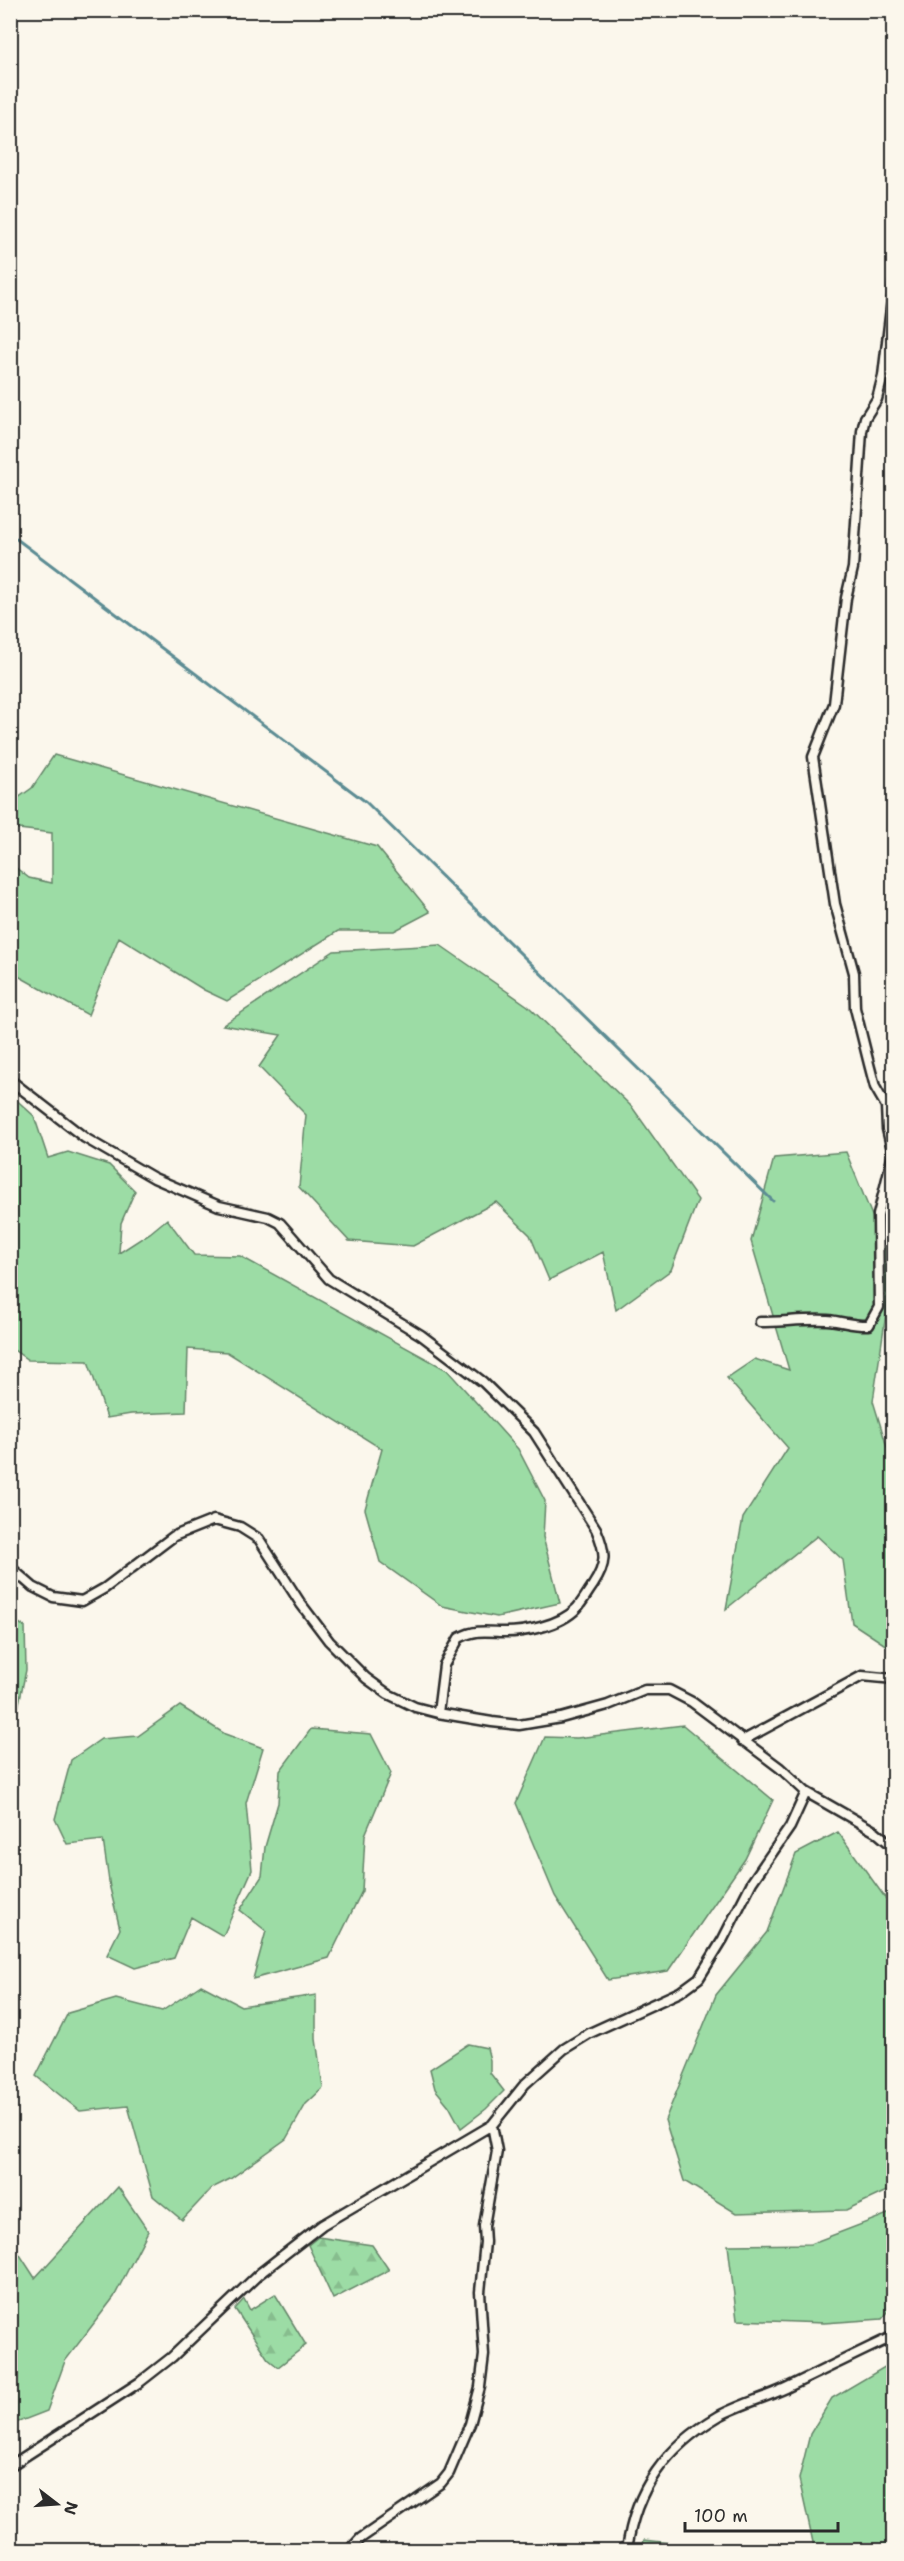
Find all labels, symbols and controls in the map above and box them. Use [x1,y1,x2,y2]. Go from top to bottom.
north arrow [27,2474,87,2534]
scale bar [685,2495,838,2533]
text: N [59,2499,83,2517]
text: 100 m [694,2504,748,2528]

